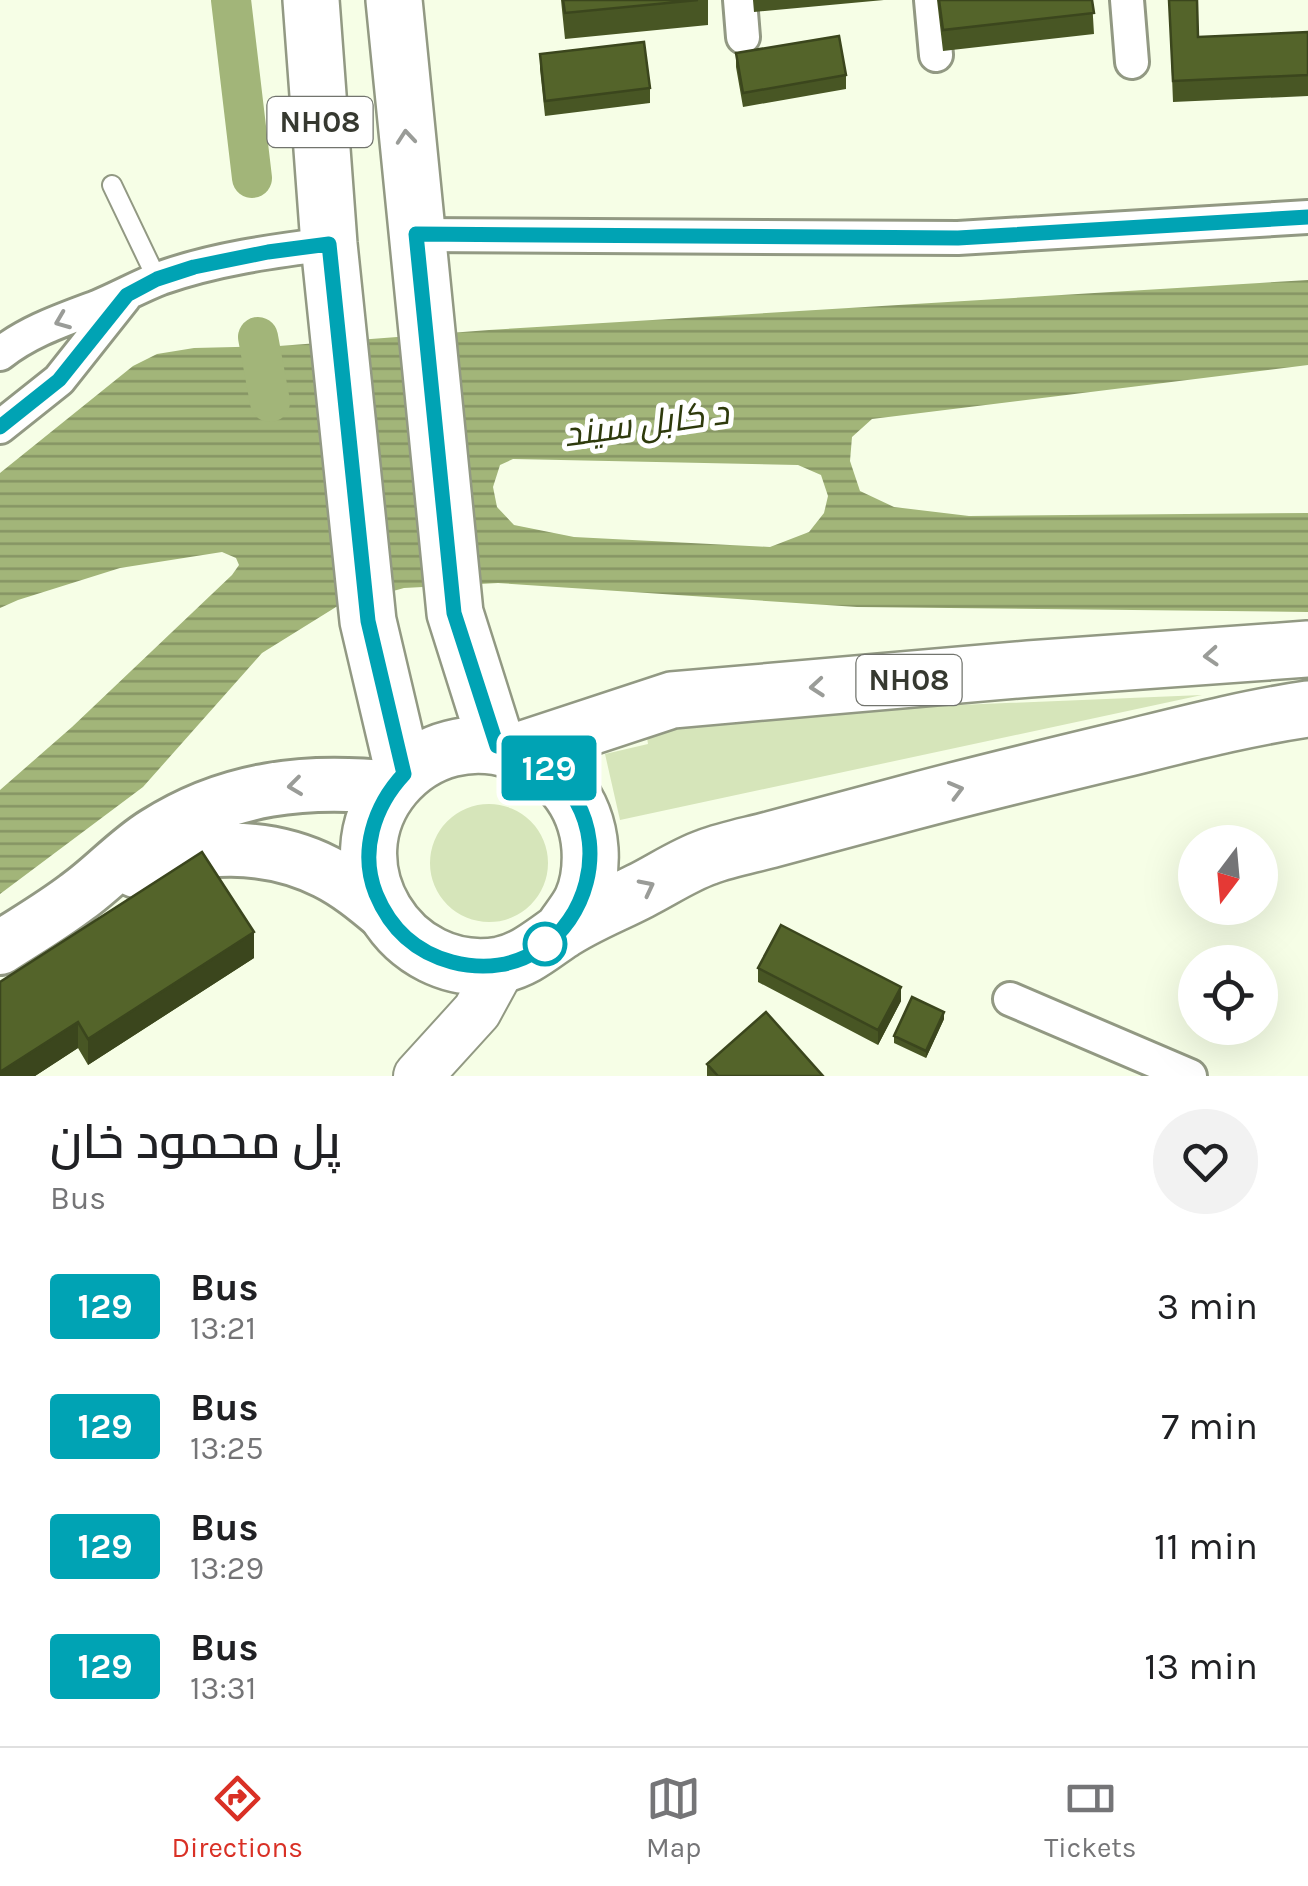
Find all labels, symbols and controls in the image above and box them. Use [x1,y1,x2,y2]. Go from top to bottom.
road number: NH08 [268,97,372,147]
one-way arrow [396,129,418,145]
one-way arrow [54,309,71,329]
water label: د کابل سيند [561,391,732,455]
one-way arrow [1202,645,1218,666]
road number: NH08 [856,655,962,705]
one-way arrow [809,676,825,698]
line badge: 129 [492,736,606,800]
text: 129 [521,748,577,789]
one-way arrow [286,775,302,796]
one-way arrow [947,780,964,801]
north arrow [1178,825,1278,925]
map controls [1178,825,1278,1045]
one-way arrow [637,880,655,899]
unlabelled marker [524,923,566,965]
button: locate [1178,945,1278,1045]
button: heart [1153,1109,1258,1214]
text: پل محمود خان [50,1114,341,1170]
text: Bus [50,1180,106,1217]
text: Bus [190,1265,259,1310]
text: 3 min [1157,1284,1258,1329]
text: 129 [77,1286,133,1327]
text: 13:21 [190,1310,256,1347]
text: Bus [190,1385,259,1430]
text: 7 min [1161,1404,1258,1449]
text: 129 [77,1406,133,1447]
text: 13:25 [190,1430,263,1467]
text: Bus [190,1505,259,1550]
text: 11 min [1154,1524,1258,1569]
text: 129 [77,1526,133,1567]
text: 13:29 [190,1550,264,1587]
text: Bus [190,1625,259,1670]
text: 13 min [1144,1644,1258,1689]
text: 129 [77,1646,133,1687]
text: 13:31 [190,1670,256,1707]
tab: Directions [171,1771,303,1864]
tab: Map [646,1771,701,1864]
tab: Tickets [1044,1771,1137,1864]

